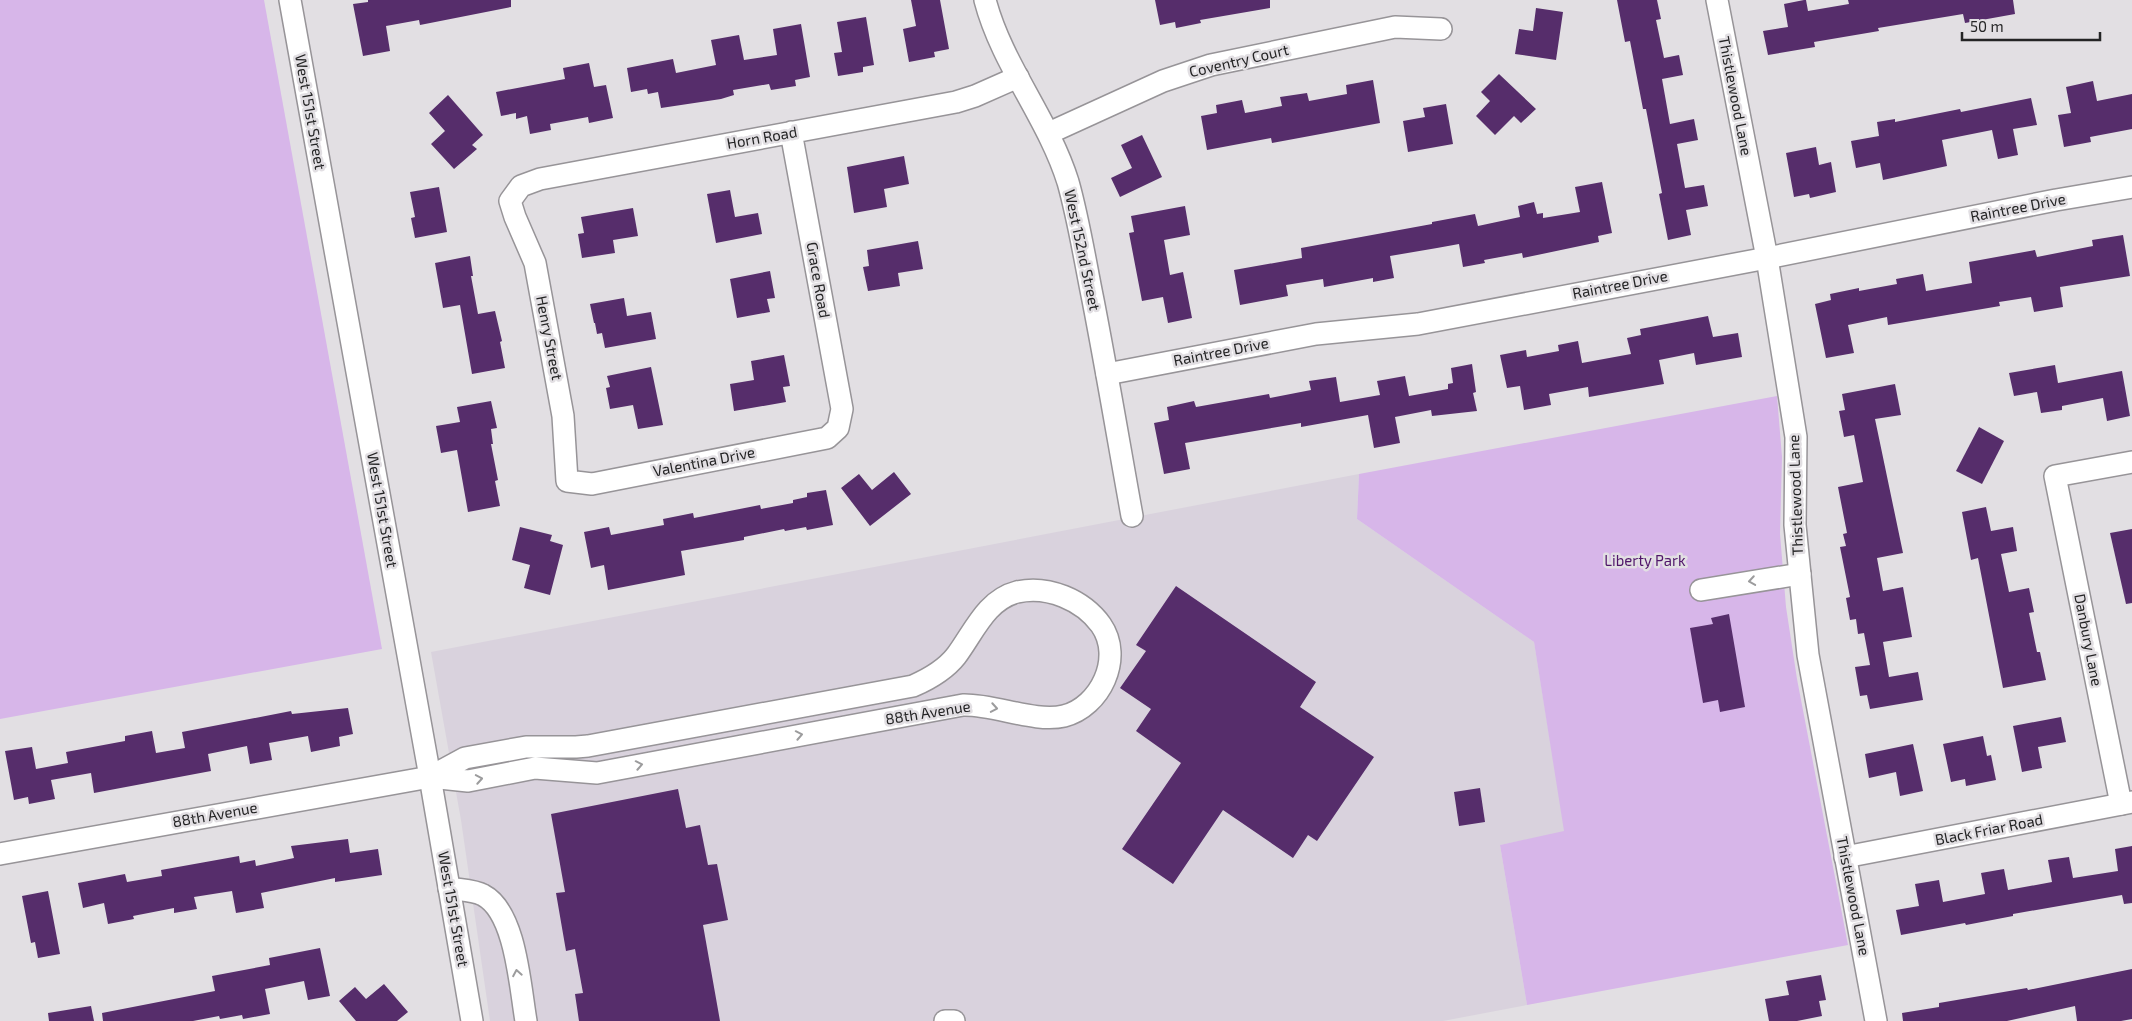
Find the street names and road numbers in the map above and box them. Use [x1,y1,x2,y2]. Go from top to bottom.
street label: Thistlewood Lane [1716,35,1756,157]
street label: Coventry Court [1187,40,1291,80]
street label: West 151st Street [292,53,330,171]
street label: Horn Road [725,122,798,152]
street label: West 152nd Street [1061,188,1105,312]
street label: Raintree Drive [1969,189,2067,225]
street label: Grace Road [803,240,835,319]
street label: Raintree Drive [1571,266,1669,302]
street label: Henry Street [533,294,567,382]
street label: Raintree Drive [1172,333,1270,369]
street label: Thistlewood Lane [1784,434,1806,556]
street label: Valentina Drive [651,442,756,480]
street label: West 151st Street [364,451,402,569]
street label: Danbury Lane [2071,592,2107,688]
street label: 88th Avenue [884,696,972,728]
street label: 88th Avenue [171,798,259,830]
street label: Black Friar Road [1933,810,2044,848]
street label: Thistlewood Lane [1834,835,1874,957]
street label: West 151st Street [435,850,473,968]

